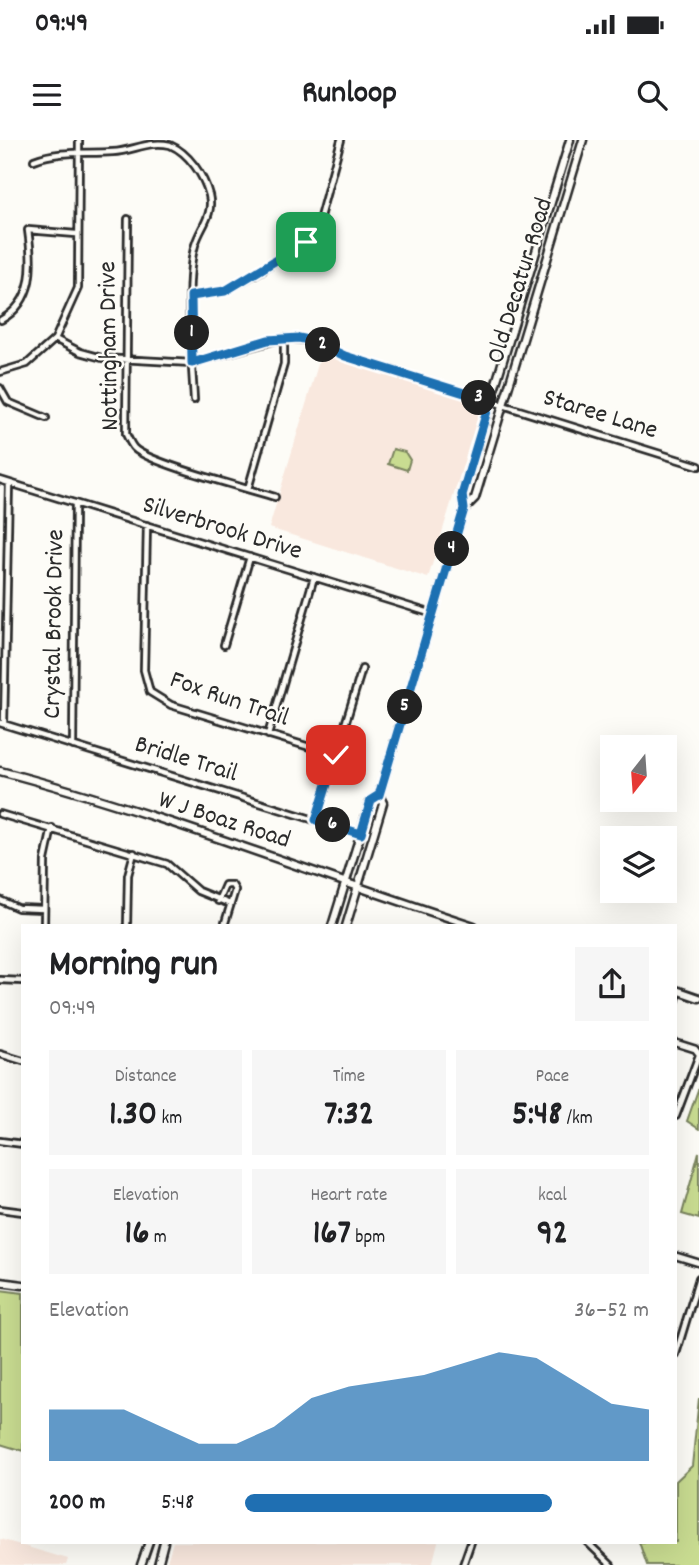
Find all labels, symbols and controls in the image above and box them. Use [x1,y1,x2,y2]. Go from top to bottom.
text: 09:49 [35,6,88,43]
text: Runloop [302,72,397,118]
icon: menu [28,76,66,114]
icon: search [633,76,671,114]
street label: Old Decatur Road [478,193,564,369]
pin [276,212,336,272]
icon: arrive [287,223,325,261]
street label: Nottingham Drive [90,261,130,431]
pin: 1 [174,316,210,350]
text: 1 [189,319,194,346]
pin: 2 [306,328,340,362]
text: 2 [318,331,327,358]
pin: 3 [462,380,496,416]
street label: Staree Lane [538,380,662,450]
text: 3 [474,384,483,411]
street label: Silverbrook Drive [138,487,306,571]
street label: Crystal Brook Drive [35,529,75,719]
pin: 4 [434,532,470,566]
text: 4 [448,535,455,562]
street label: Fox Run Trail [164,662,294,738]
pin: 5 [388,690,422,724]
text: 5 [400,693,409,720]
pin [306,725,366,785]
street label: Bridle Trail [130,727,242,793]
north arrow [600,735,677,812]
map controls [600,735,677,903]
icon: check [317,736,355,774]
street label: W J Boaz Road [153,782,295,860]
pin: 6 [316,808,350,842]
text: 6 [328,811,337,838]
button: layers [600,826,677,903]
text: Morning run [49,939,218,994]
button: share [575,947,649,1021]
text: 09:49 [49,993,96,1026]
text: Distance [115,1064,177,1091]
text: Time [333,1064,365,1091]
text: Pace [536,1064,569,1091]
text: 1.30 [109,1091,157,1141]
text: 7:32 [324,1091,374,1141]
text: 5:48 [512,1091,562,1141]
text: km [157,1106,182,1133]
text: /km [562,1106,593,1133]
text: Elevation [113,1183,179,1210]
text: Heart rate [311,1183,387,1210]
text: kcal [538,1183,567,1210]
text: 16 [125,1210,149,1260]
text: 167 [313,1210,351,1260]
text: 92 [537,1210,568,1260]
text: m [149,1225,167,1252]
text: bpm [351,1225,385,1252]
text: Elevation [49,1295,129,1328]
text: 36–52 m [574,1295,649,1328]
text: 200 m [49,1487,105,1520]
text: 5:48 [161,1487,194,1520]

